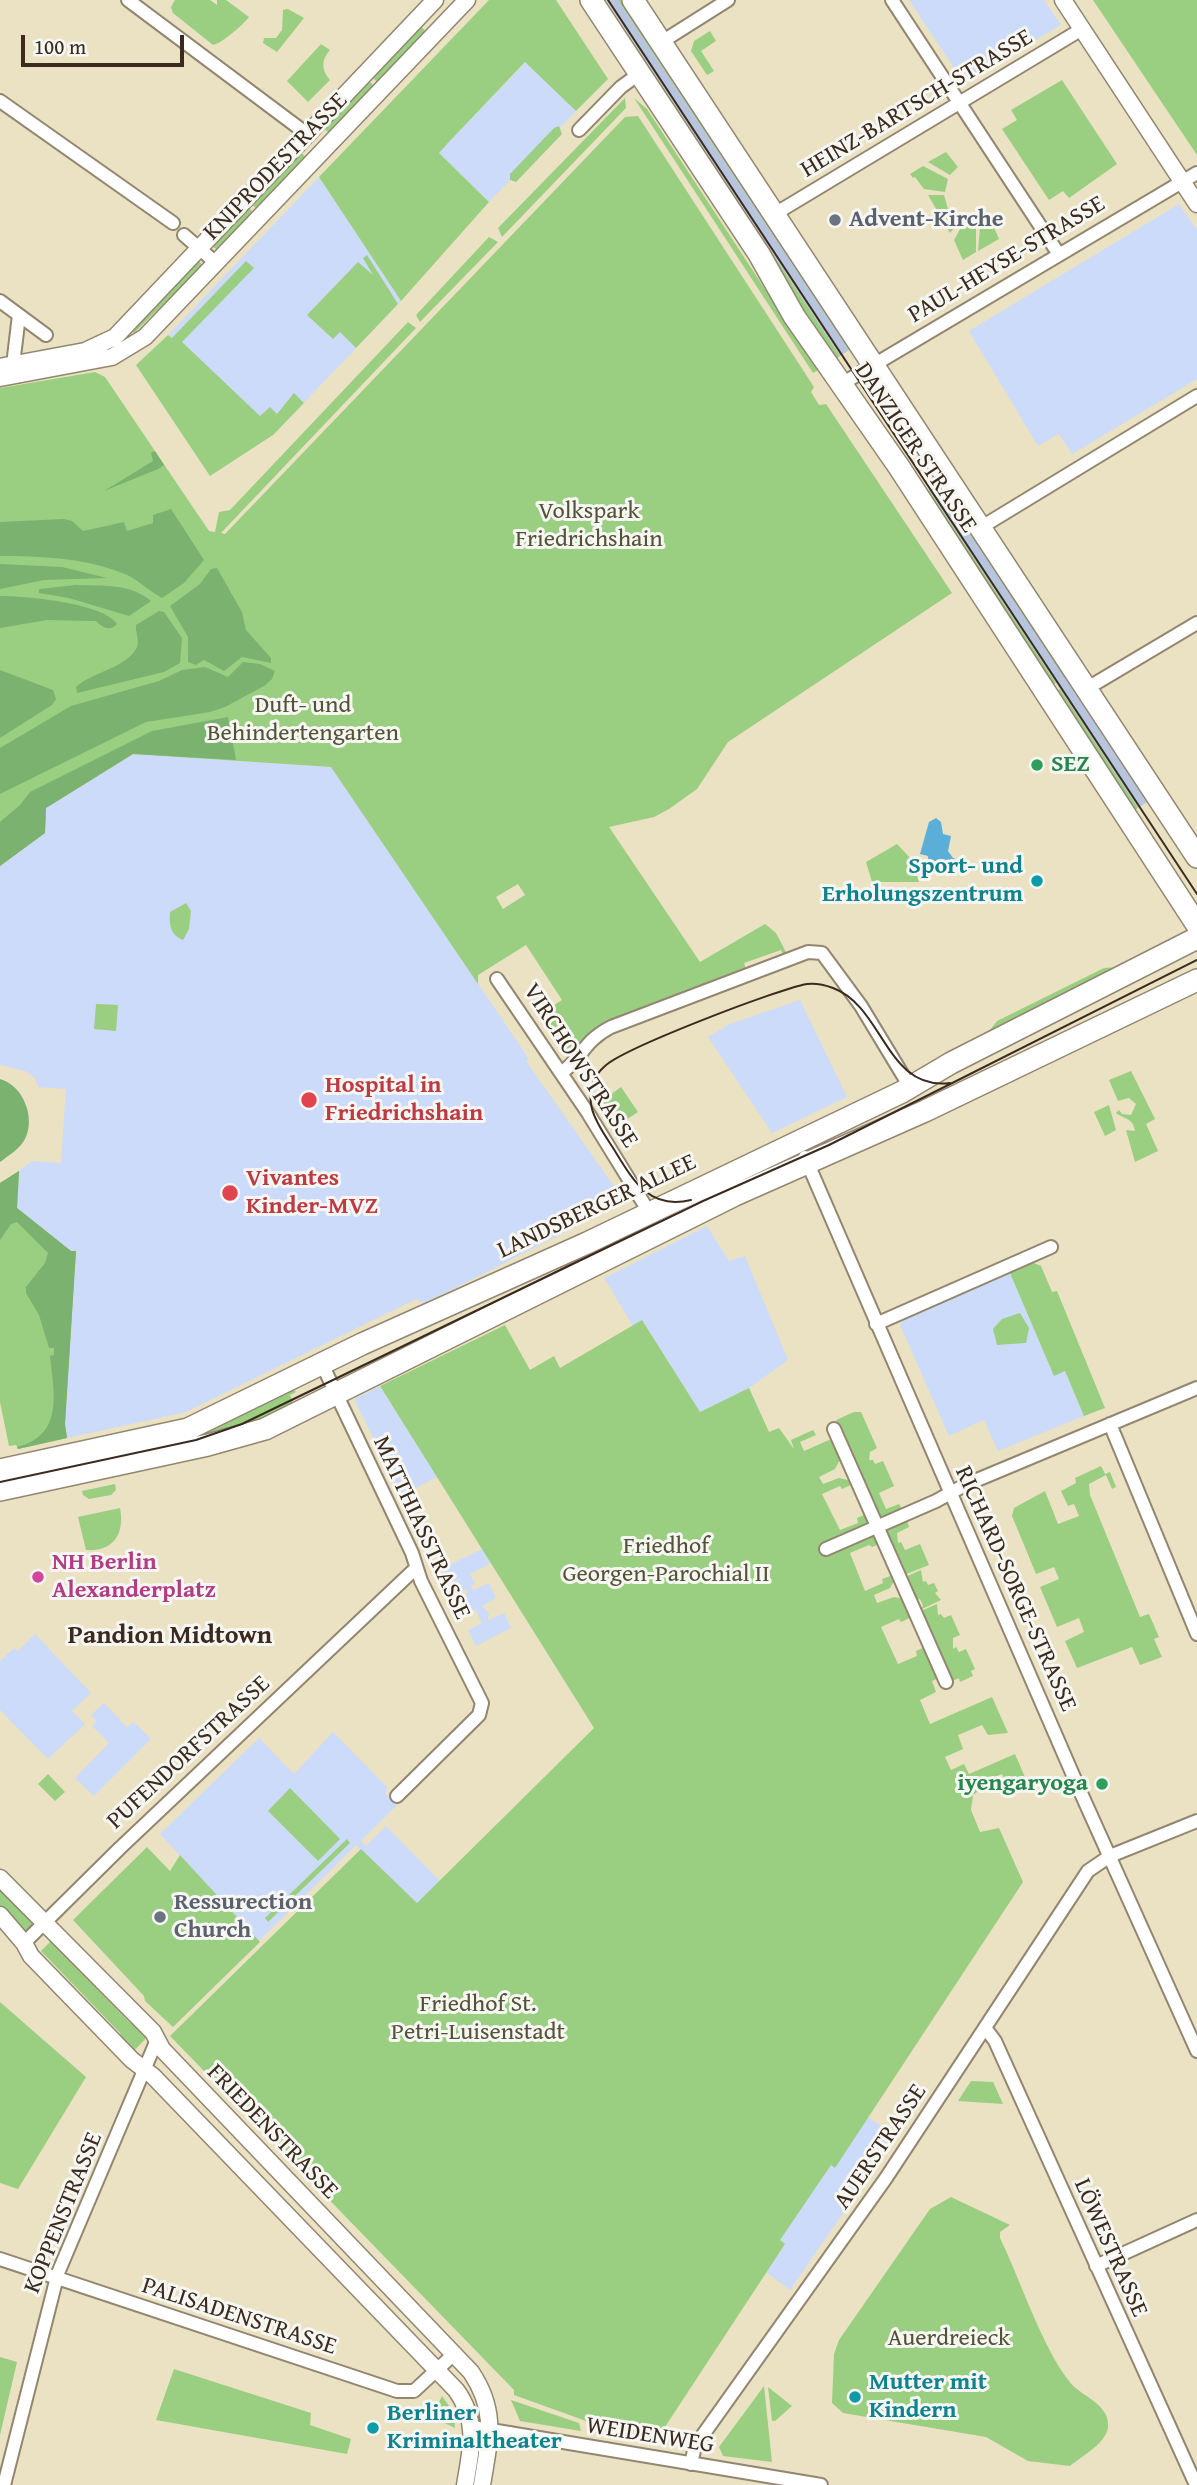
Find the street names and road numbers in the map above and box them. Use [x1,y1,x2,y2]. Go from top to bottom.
street label: HEINZ-BARTSCH-STRASSE [796,23,1038,185]
street label: KNIPRODESTRASSE [198,87,354,247]
street label: PAUL-HEYSE-STRASSE [904,190,1110,330]
street label: DANZIGER STRASSE [847,358,983,538]
street label: VIRCHOWSTRASSE [516,978,644,1154]
street label: LANDSBERGER ALLEE [493,1148,701,1266]
street label: MATTHIASSTRASSE [366,1432,476,1624]
street label: RICHARD-SORGE-STRASSE [948,1462,1082,1716]
street label: PUFENDORFSTRASSE [102,1670,276,1836]
street label: FRIEDENSTRASSE [200,2058,344,2206]
street label: AUERSTRASSE [829,2079,933,2215]
street label: KOPPENSTRASSE [19,2128,109,2298]
street label: LÖWESTRASSE [1067,2175,1153,2321]
street label: PALISADENSTRASSE [138,2272,340,2362]
street label: WEIDENWEG [584,2412,716,2460]

